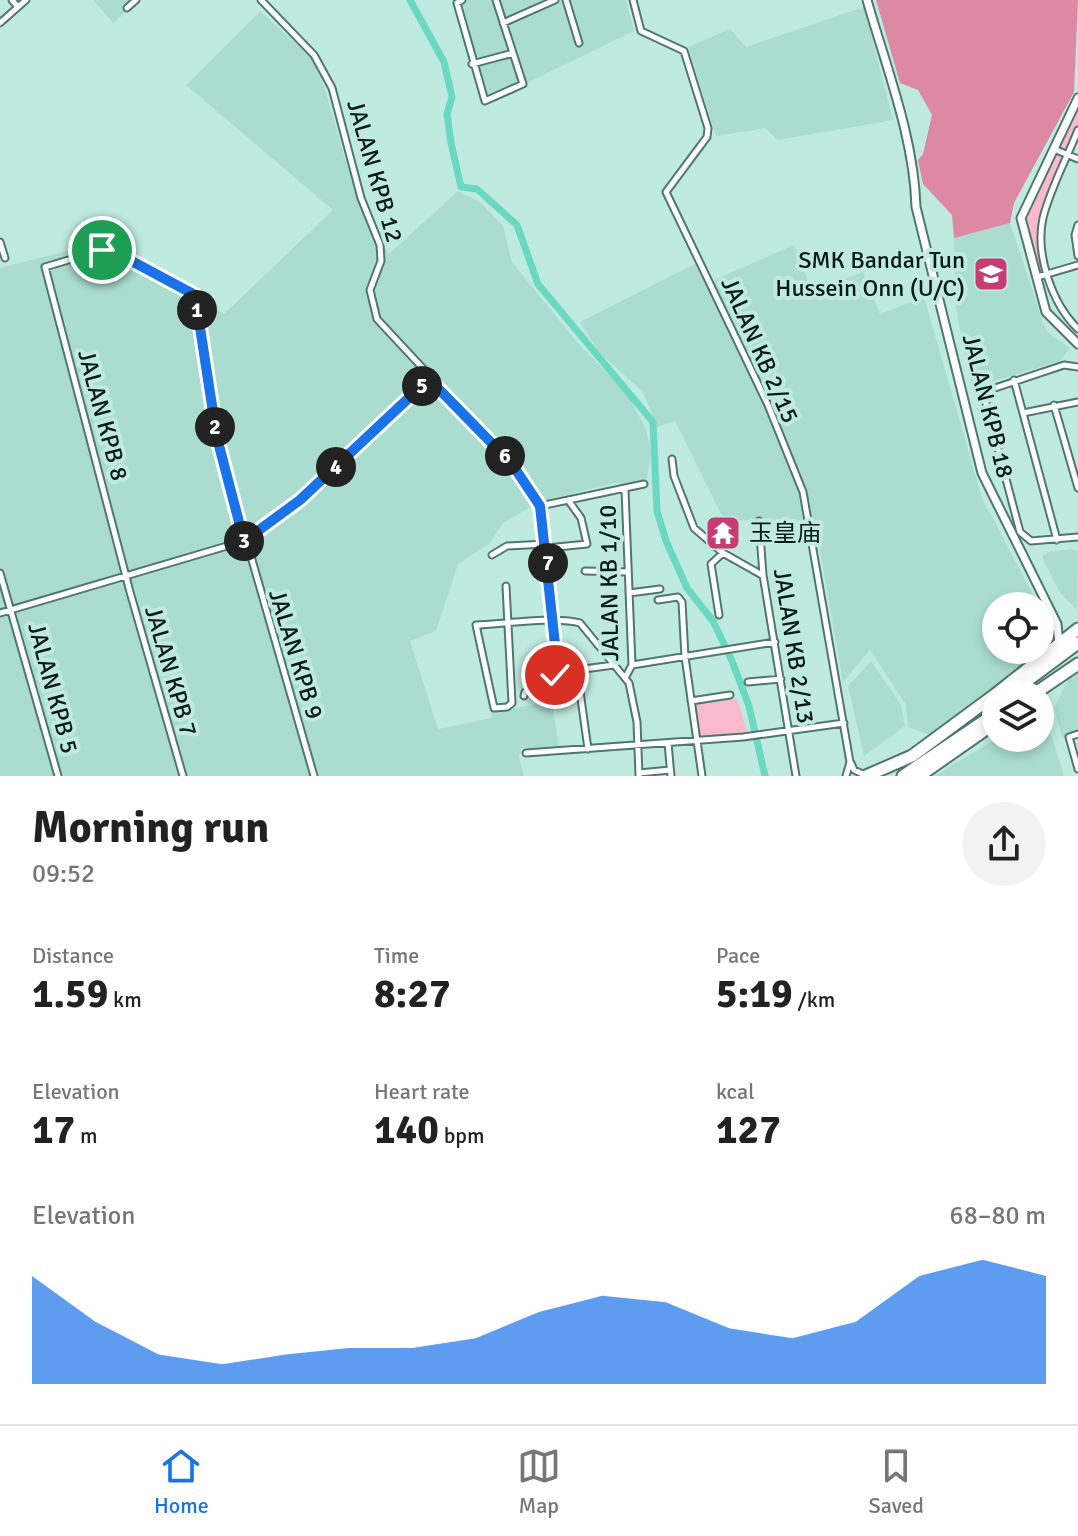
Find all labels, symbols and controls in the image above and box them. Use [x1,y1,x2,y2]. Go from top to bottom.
street label: JALAN KPB 12 [340,96,410,246]
pin [68,216,136,284]
icon: arrive [80,228,124,272]
place label: SMK Bandar Tun Hussein Onn (U/C) [775,245,965,303]
school or university icon: SMK Bandar Tun Hussein Onn (U/C) [972,255,1010,293]
street label: JALAN KB 2/15 [714,272,806,428]
pin: 1 [177,290,217,330]
text: 1 [191,296,203,323]
street label: JALAN KPB 18 [956,331,1020,481]
street label: JALAN KPB 8 [71,346,135,484]
pin: 5 [402,366,442,406]
text: 5 [416,372,428,399]
pin: 2 [195,407,235,447]
text: 2 [209,413,221,440]
pin: 6 [485,436,525,476]
text: 6 [499,442,511,469]
pin: 4 [316,447,356,487]
text: 4 [330,453,342,480]
street label: JALAN KB 1/10 [593,504,625,662]
temple icon: 玉皇庙 [704,514,742,552]
place label: 玉皇庙 [749,518,821,548]
pin: 3 [224,521,264,561]
text: 3 [238,527,250,554]
pin: 7 [528,543,568,583]
text: 7 [542,549,554,576]
street label: JALAN KB 2/13 [767,566,821,726]
street label: JALAN KPB 9 [262,585,330,723]
map controls [982,592,1054,752]
button: locate [982,592,1054,664]
street label: JALAN KPB 7 [138,602,204,740]
street label: JALAN KPB 5 [21,619,85,757]
pin [521,641,589,709]
icon: check [533,653,577,697]
button: layers [982,680,1054,752]
text: Morning run [32,801,269,855]
button: share [962,802,1046,886]
text: 09:52 [32,858,95,890]
text: Distance [32,942,114,969]
text: Time [374,942,419,969]
text: Pace [716,942,760,969]
text: 1.59 [32,969,108,1019]
text: 8:27 [374,969,451,1019]
text: 5:19 [716,969,793,1019]
text: km [108,986,142,1013]
text: /km [793,986,835,1013]
text: Elevation [32,1078,120,1105]
text: Heart rate [374,1078,469,1105]
text: kcal [716,1078,755,1105]
text: 17 [32,1105,75,1155]
text: 140 [374,1105,439,1155]
text: 127 [716,1105,781,1155]
text: m [75,1122,98,1149]
text: bpm [439,1122,484,1149]
text: Elevation [32,1200,136,1232]
text: 68–80 m [950,1200,1046,1232]
tab: Home [154,1444,209,1519]
tab: Map [517,1444,561,1519]
tab: Saved [869,1444,924,1519]

